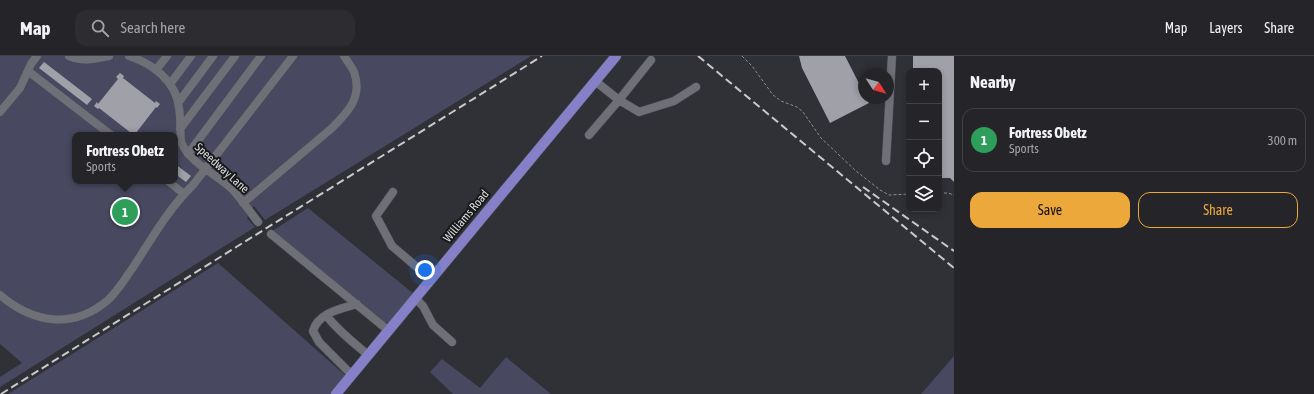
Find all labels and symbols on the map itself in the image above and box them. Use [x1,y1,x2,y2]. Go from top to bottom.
north arrow [858,68,894,104]
street label: Speedway Lane [192,140,252,196]
street label: Williams Road [440,187,492,245]
pin: 1 [112,197,138,227]
your location [415,260,435,280]

